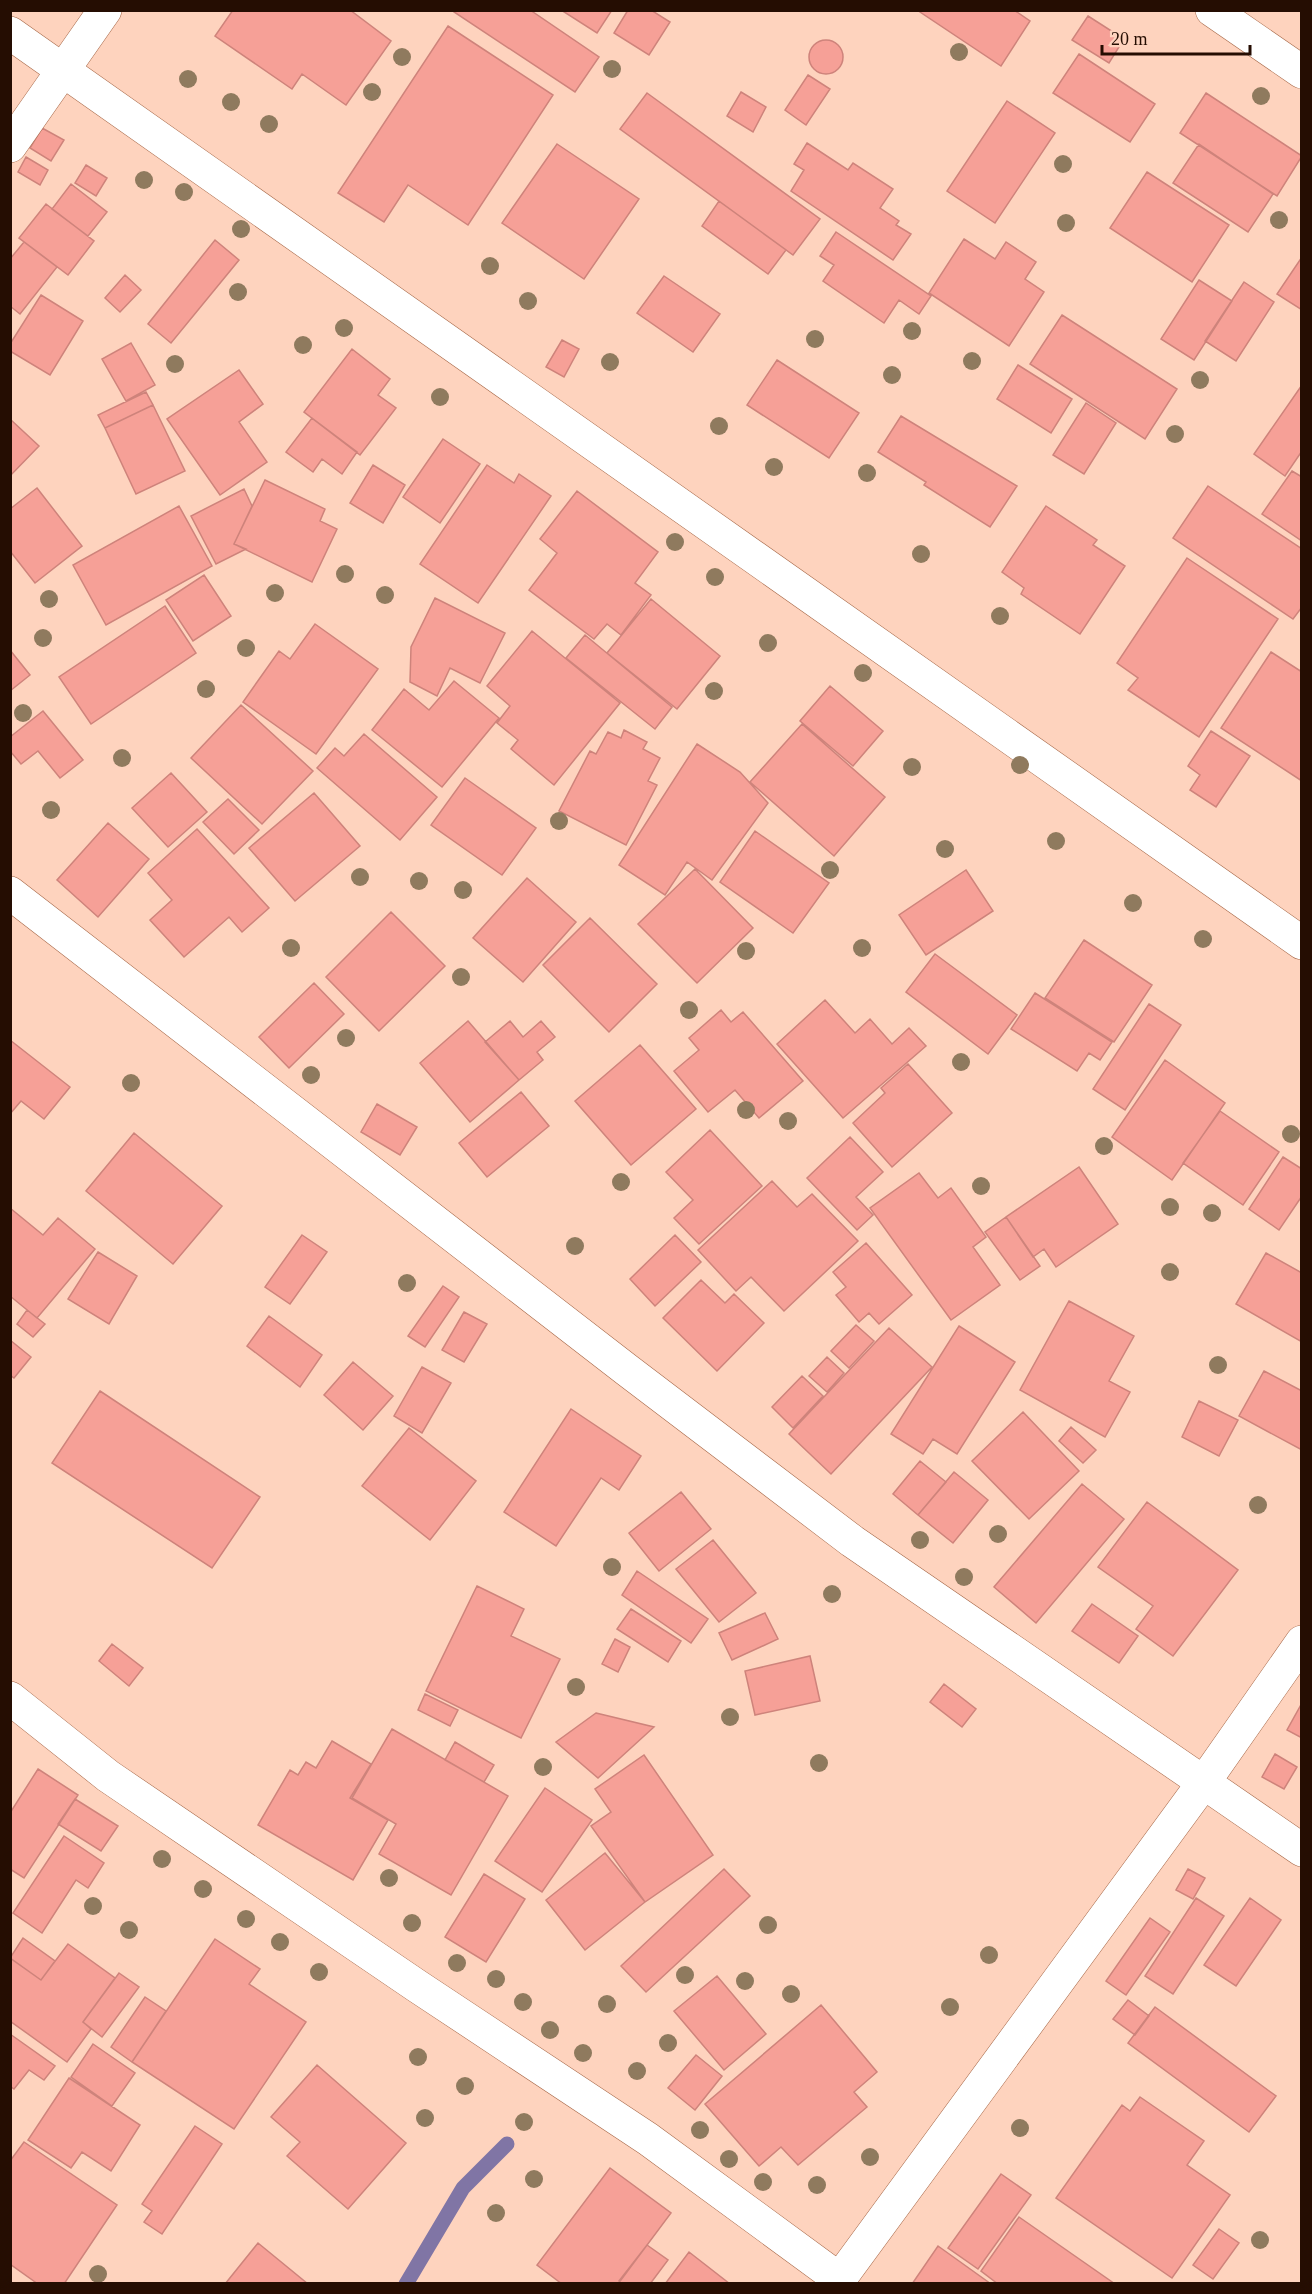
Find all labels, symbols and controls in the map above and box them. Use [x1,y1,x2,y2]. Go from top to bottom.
scale bar [1102,18,1250,56]
text: 20 m [1111,29,1148,49]

